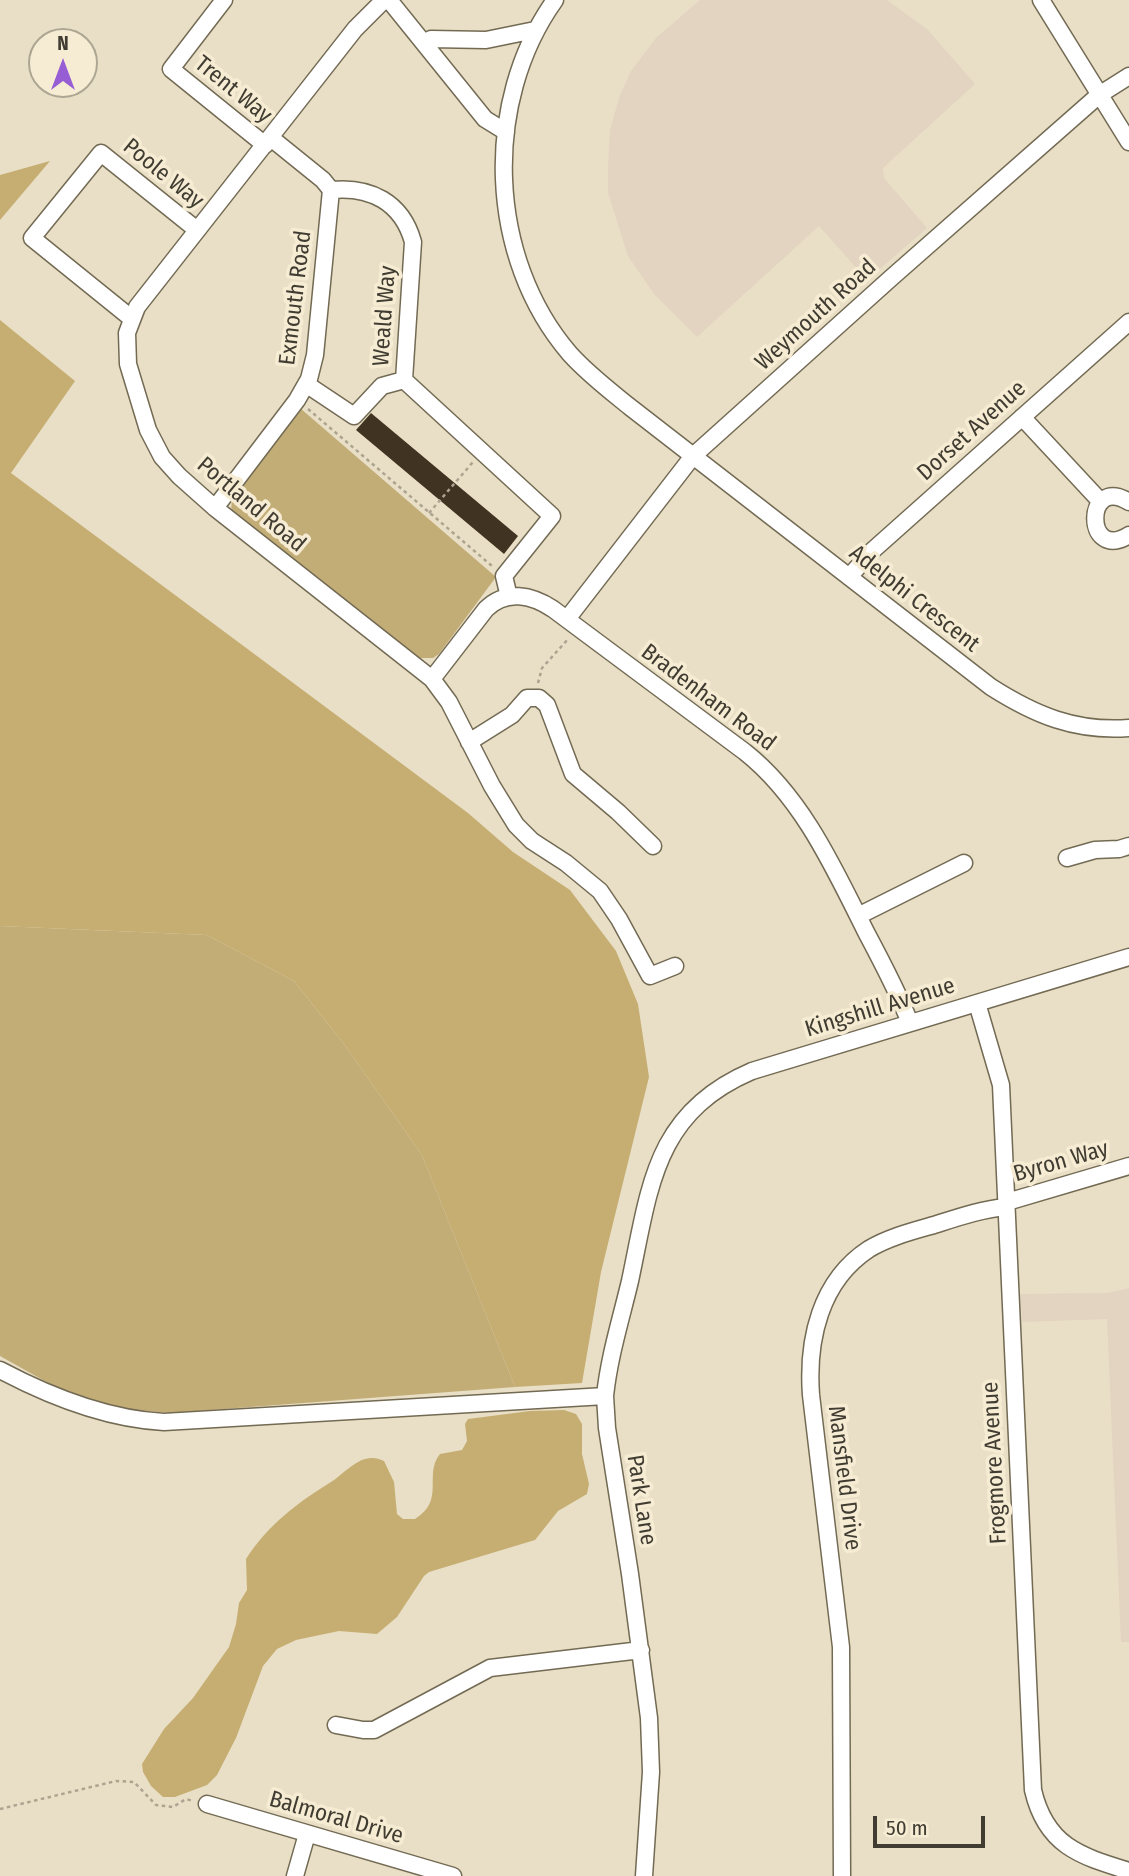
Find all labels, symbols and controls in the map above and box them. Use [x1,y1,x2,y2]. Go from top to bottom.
north arrow [28,28,98,98]
text: N [57,32,69,55]
street label: Trent Way [189,50,277,130]
street label: Poole Way [117,133,209,215]
street label: Exmouth Road [274,229,318,367]
street label: Weymouth Road [750,254,882,376]
street label: Weald Way [368,265,402,367]
street label: Dorset Avenue [912,375,1032,487]
street label: Portland Road [191,452,311,558]
street label: Adelphi Crescent [843,540,985,658]
street label: Bradenham Road [635,638,781,758]
street label: Kingshill Avenue [802,972,958,1044]
street label: Byron Way [1010,1135,1112,1189]
street label: Frogmore Avenue [977,1381,1013,1545]
street label: Mansfield Drive [821,1404,867,1552]
street label: Park Lane [620,1453,662,1547]
street label: Balmoral Drive [266,1786,406,1850]
scale bar [877,1802,989,1846]
text: 50 m [886,1815,928,1841]

